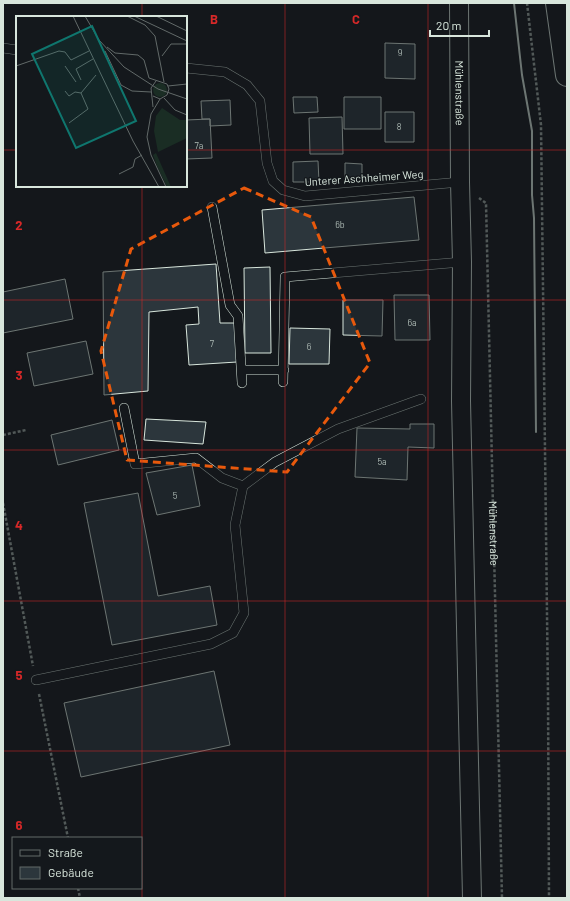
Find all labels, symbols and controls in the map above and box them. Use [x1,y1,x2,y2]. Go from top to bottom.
text: B [210,11,218,27]
text: C [352,11,360,27]
scale bar [430,12,489,38]
inset map [16,16,187,187]
text: 20 m [436,18,462,32]
house number: 9 [398,47,403,58]
street label: Mühlenstraße [453,60,467,126]
house number: 8 [397,121,402,132]
house number: 7a [195,140,203,151]
street label: Unterer Aschheimer Weg [304,167,424,188]
text: 2 [15,217,23,233]
house number: 6b [335,219,345,230]
house number: 6a [407,317,417,328]
house number: 7 [210,338,215,349]
house number: 6 [307,341,312,352]
text: 3 [15,367,23,383]
house number: 5a [377,456,387,467]
house number: 5 [173,490,178,501]
street label: Mühlenstraße [487,501,501,566]
text: 4 [15,517,23,533]
text: 5 [15,667,23,683]
text: 6 [16,817,23,833]
legend [12,837,142,889]
text: Straße [48,845,83,859]
text: Gebäude [48,865,94,879]

